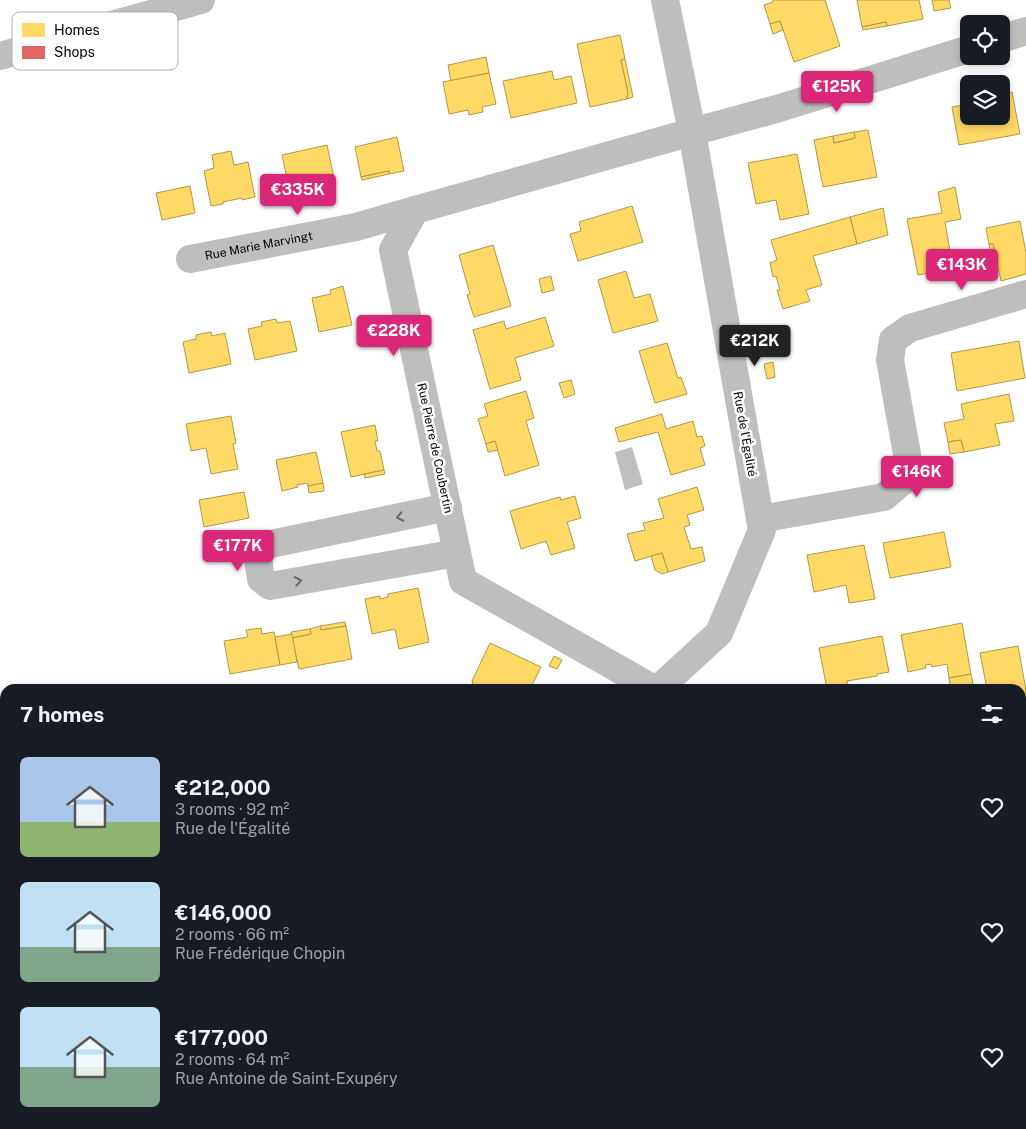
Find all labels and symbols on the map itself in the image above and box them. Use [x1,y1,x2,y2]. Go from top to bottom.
legend [12,12,178,70]
text: Homes [54,22,100,38]
text: Shops [54,44,95,60]
pin: €125K [802,70,872,113]
pin: €335K [263,174,333,216]
street label: Rue Marie Marvingt [204,228,314,263]
pin: €143K [927,248,997,291]
pin: €228K [359,314,429,357]
pin: €212K [720,324,790,367]
street label: Rue Pierre de Coubertin [414,382,456,514]
street label: Rue de l'Égalité [731,390,759,478]
pin: €146K [882,456,952,498]
one-way arrow [395,511,404,522]
pin: €177K [203,530,273,572]
one-way arrow [294,577,302,587]

